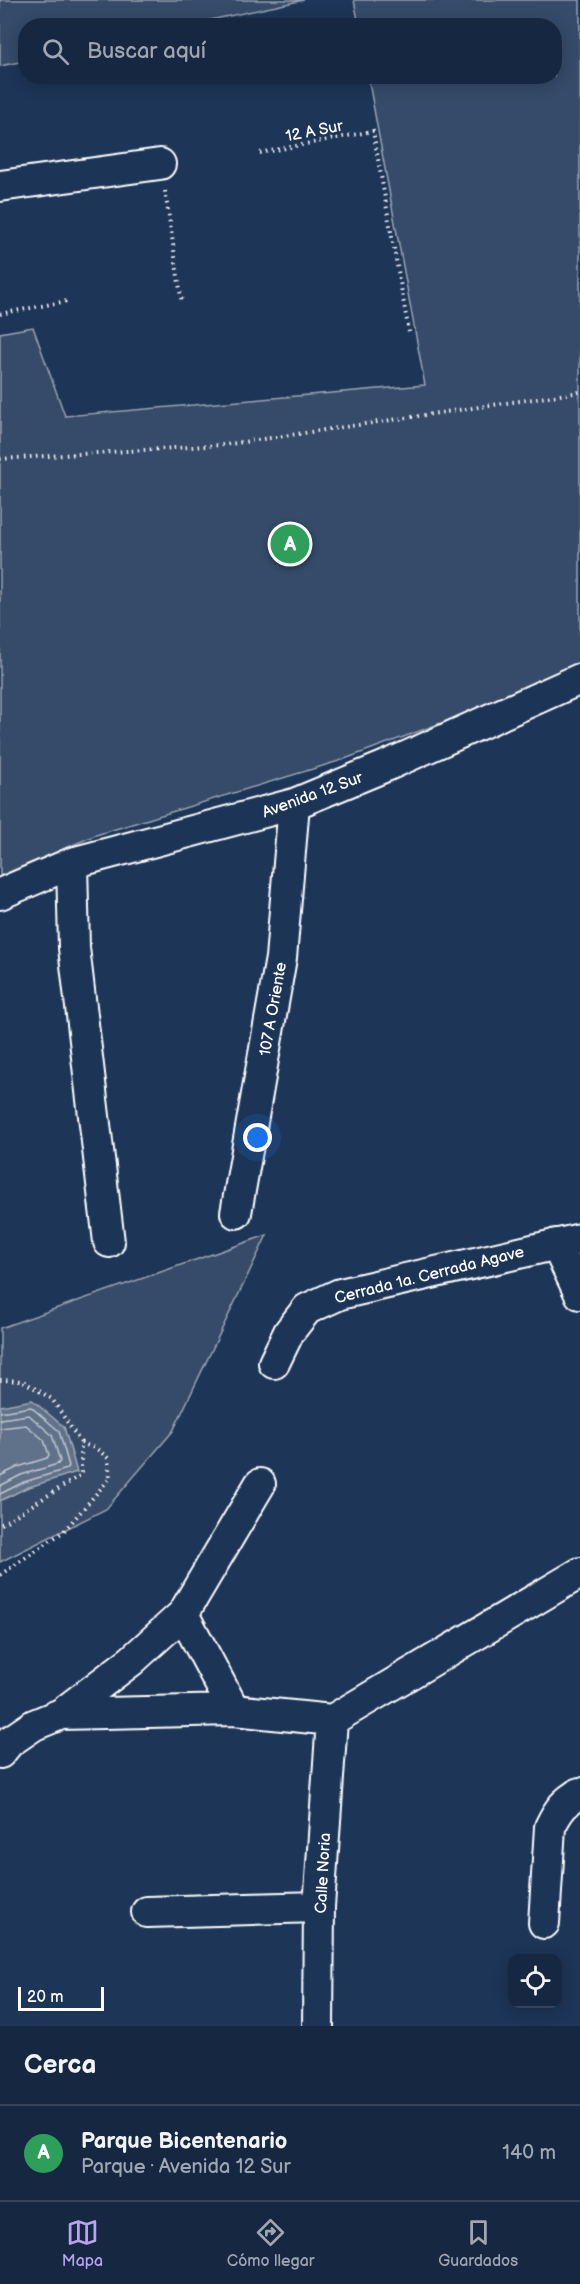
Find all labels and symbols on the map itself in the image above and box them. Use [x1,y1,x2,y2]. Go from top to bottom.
street label: 12 A Sur [284,117,345,146]
pin: A [270,522,310,566]
street label: Avenida 12 Sur [260,768,366,822]
street label: 107 A Oriente [256,960,291,1058]
your location [243,1123,272,1152]
street label: Cerrada 1a. Cerrada Agave [333,1243,527,1308]
street label: Calle Noria [312,1832,335,1914]
scale bar [18,1984,104,2012]

